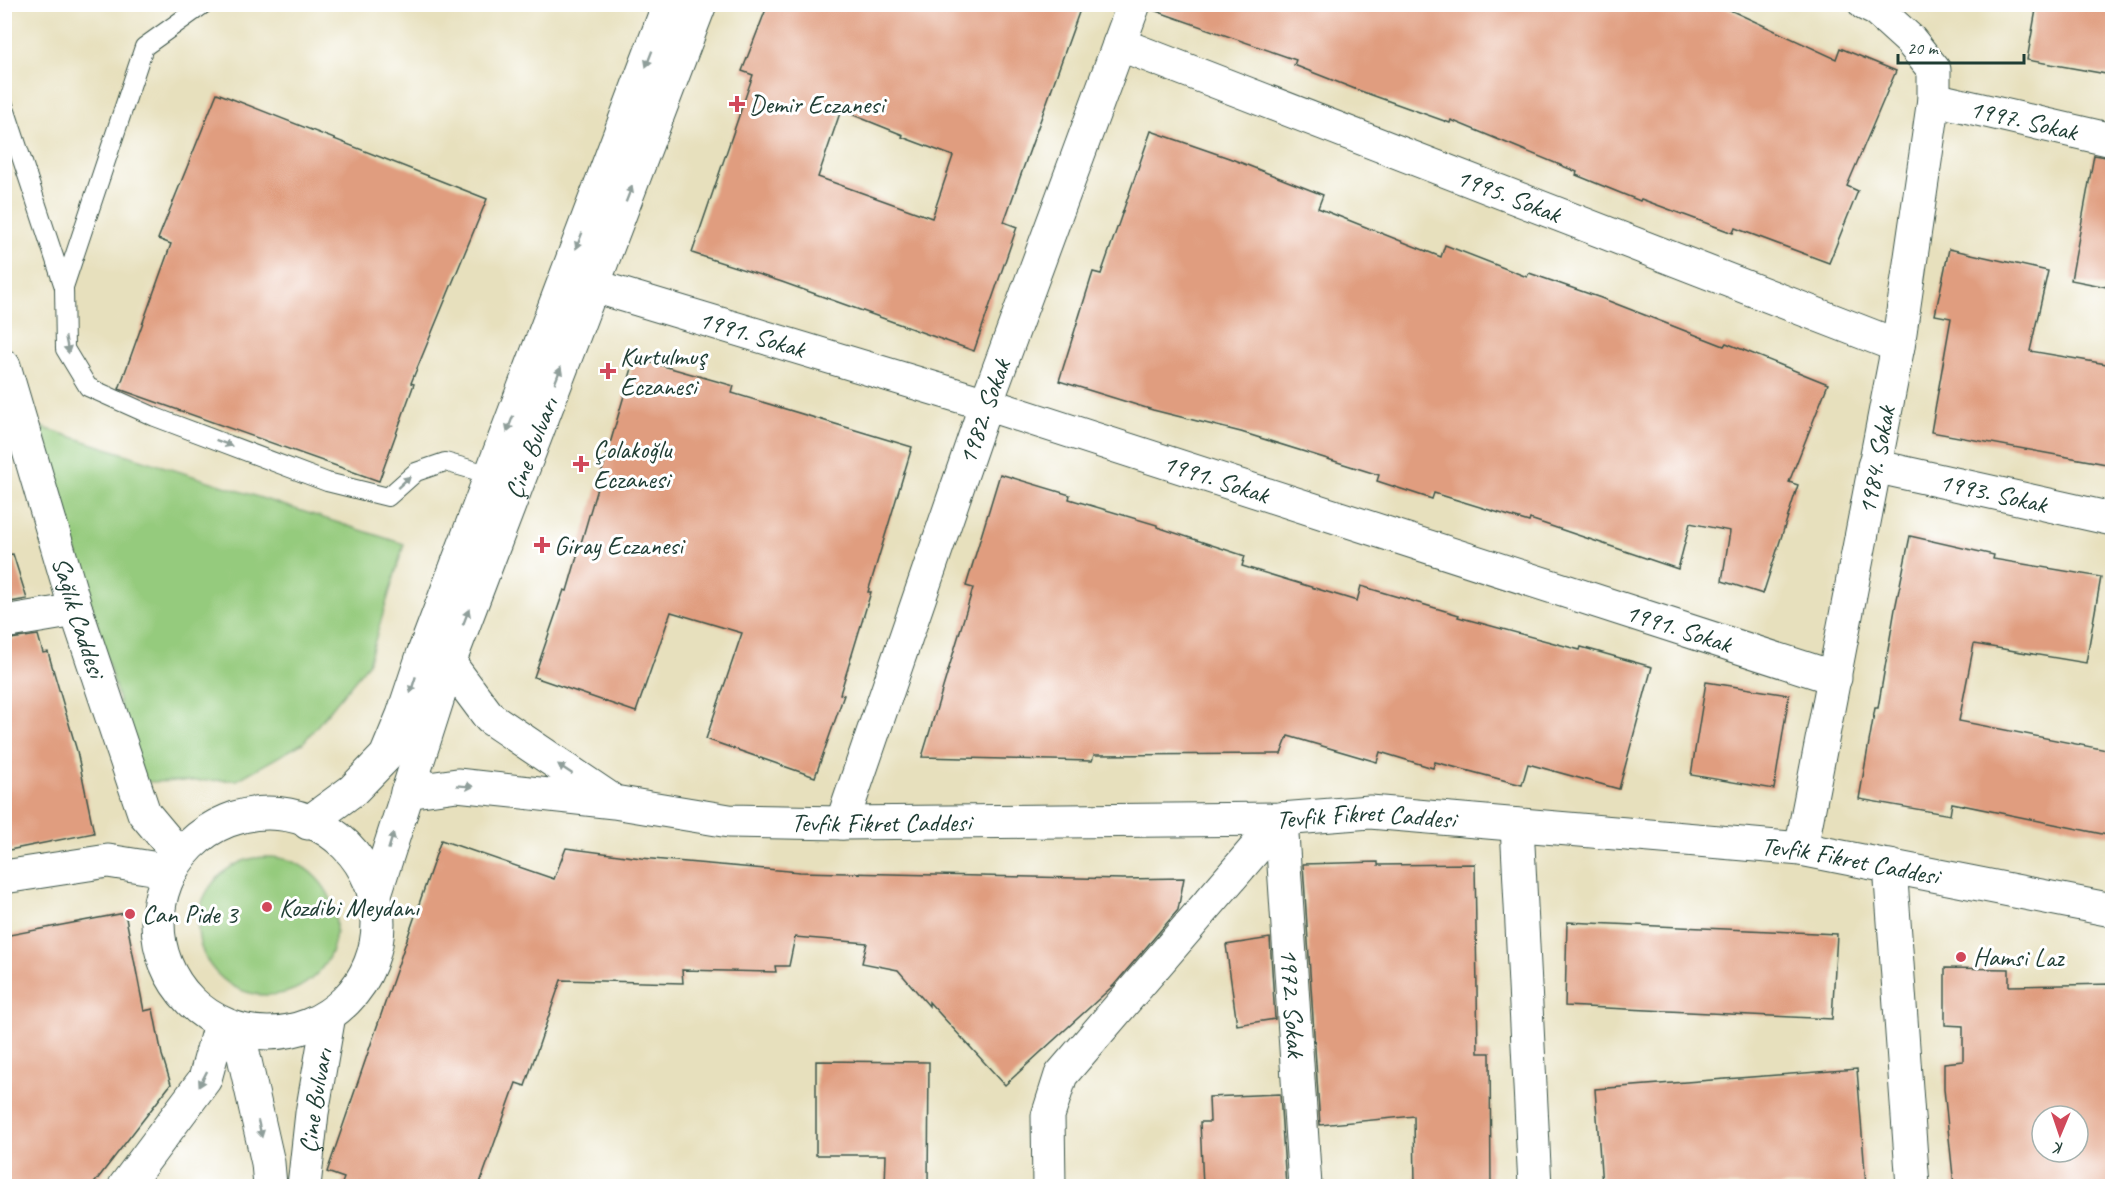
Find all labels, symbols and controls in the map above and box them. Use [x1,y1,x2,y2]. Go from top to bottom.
scale bar [1898,27,2024,65]
text: 20 m [1907,37,1940,59]
one-way arrow [643,50,653,68]
place label: Demir Eczanesi [749,88,887,121]
street label: 1997. Sokak [1967,91,2082,148]
marker: Demir Eczanesi [730,97,744,111]
street label: 1995. Sokak [1452,160,1567,231]
one-way arrow [624,185,634,203]
one-way arrow [574,233,584,251]
street label: 1991. Sokak [695,302,811,366]
one-way arrow [63,336,72,355]
place label: Kurtulmuş Eczanesi [620,340,708,403]
street label: 1982. Sokak [950,353,1018,469]
marker: Kurtulmuş Eczanesi [601,364,615,378]
one-way arrow [553,366,563,384]
street label: Çine Bulvarı [497,392,566,503]
street label: 1984. Sokak [1849,402,1903,517]
one-way arrow [505,415,515,433]
place label: Çolakoğlu Eczanesi [593,433,673,496]
one-way arrow [215,439,233,449]
street label: 1991. Sokak [1159,446,1274,511]
marker: Çolakoğlu Eczanesi [574,457,588,471]
street label: 1993. Sokak [1936,465,2051,521]
one-way arrow [396,476,411,489]
place label: Giray Eczanesi [554,529,686,562]
marker: Giray Eczanesi [535,538,549,552]
street label: Sağlık Caddesi [45,553,115,684]
street label: 1991. Sokak [1621,595,1737,660]
one-way arrow [461,607,471,625]
one-way arrow [408,676,417,694]
one-way arrow [558,763,574,775]
one-way arrow [455,781,474,791]
street label: Tevfik Fikret Caddesi [1276,795,1460,836]
street label: Tevfik Fikret Caddesi [791,805,974,840]
street label: Tevfik Fikret Caddesi [1760,829,1945,893]
one-way arrow [387,832,397,850]
place label: Kozdibi Meydanı [279,891,420,924]
place label: Can Pide 3 [142,898,240,931]
marker: Kozdibi Meydanı [260,900,274,914]
marker: Can Pide 3 [123,907,137,921]
place label: Hamsi Laz [1973,941,2065,974]
street label: 1972. Sokak [1273,947,1313,1060]
marker: Hamsi Laz [1954,950,1968,964]
street label: Çine Bulvarı [291,1045,340,1155]
one-way arrow [198,1070,208,1088]
north arrow [2030,1104,2090,1164]
one-way arrow [256,1119,265,1138]
text: K [2051,1138,2064,1158]

